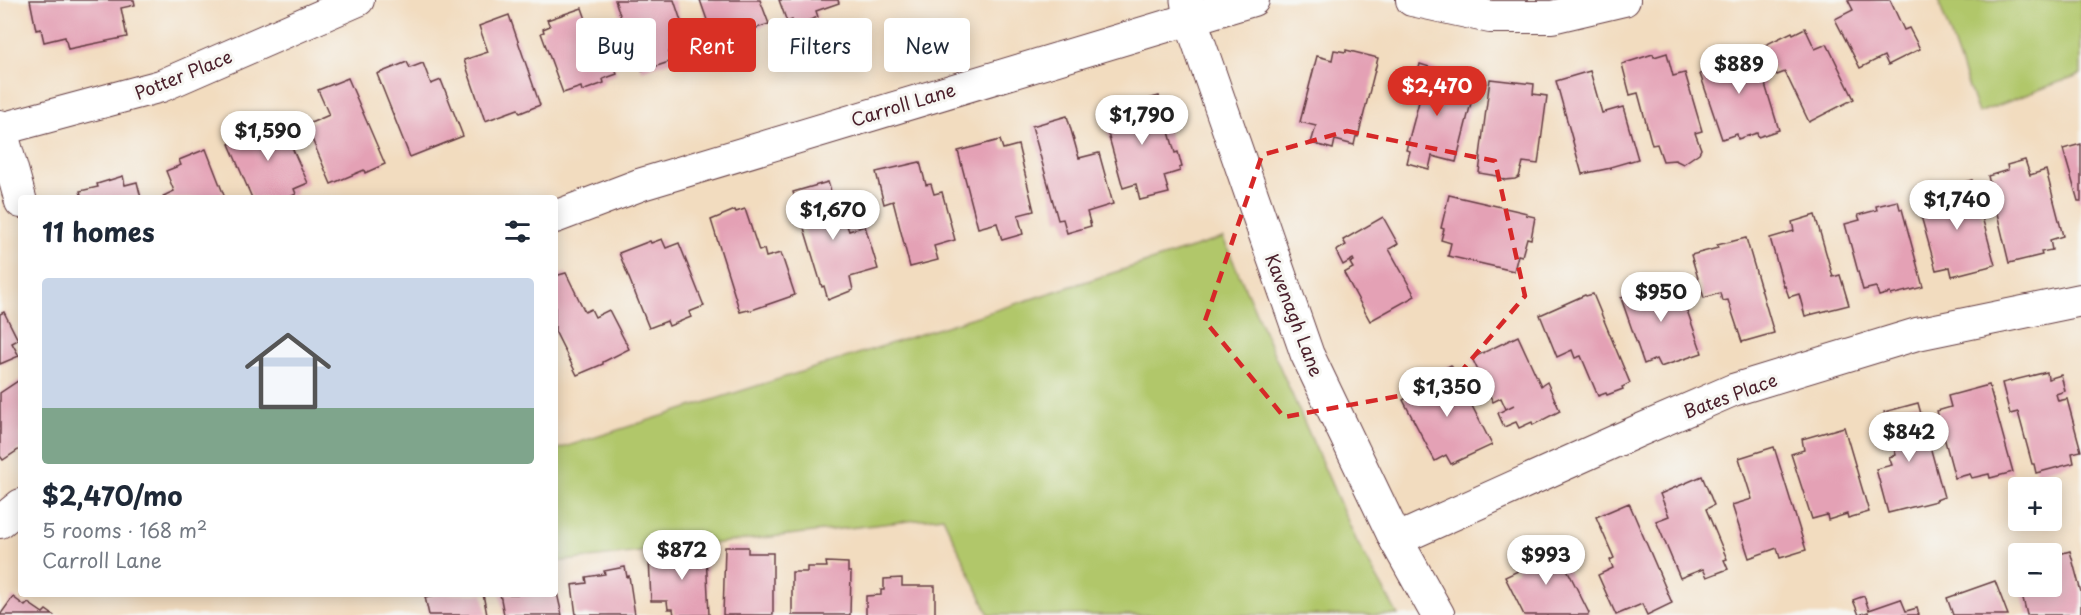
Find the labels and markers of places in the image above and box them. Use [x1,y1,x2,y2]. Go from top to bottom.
pin: $889 [1703,44,1775,95]
pin: $2,470 [1388,66,1486,117]
pin: $1,790 [1093,95,1191,146]
pin: $1,590 [219,111,317,162]
pin: $1,740 [1908,180,2006,231]
pin: $1,670 [784,190,882,241]
pin: $950 [1625,272,1697,323]
pin: $1,350 [1398,367,1496,418]
pin: $842 [1873,412,1945,463]
pin: $872 [646,530,718,581]
pin: $993 [1510,535,1582,586]

